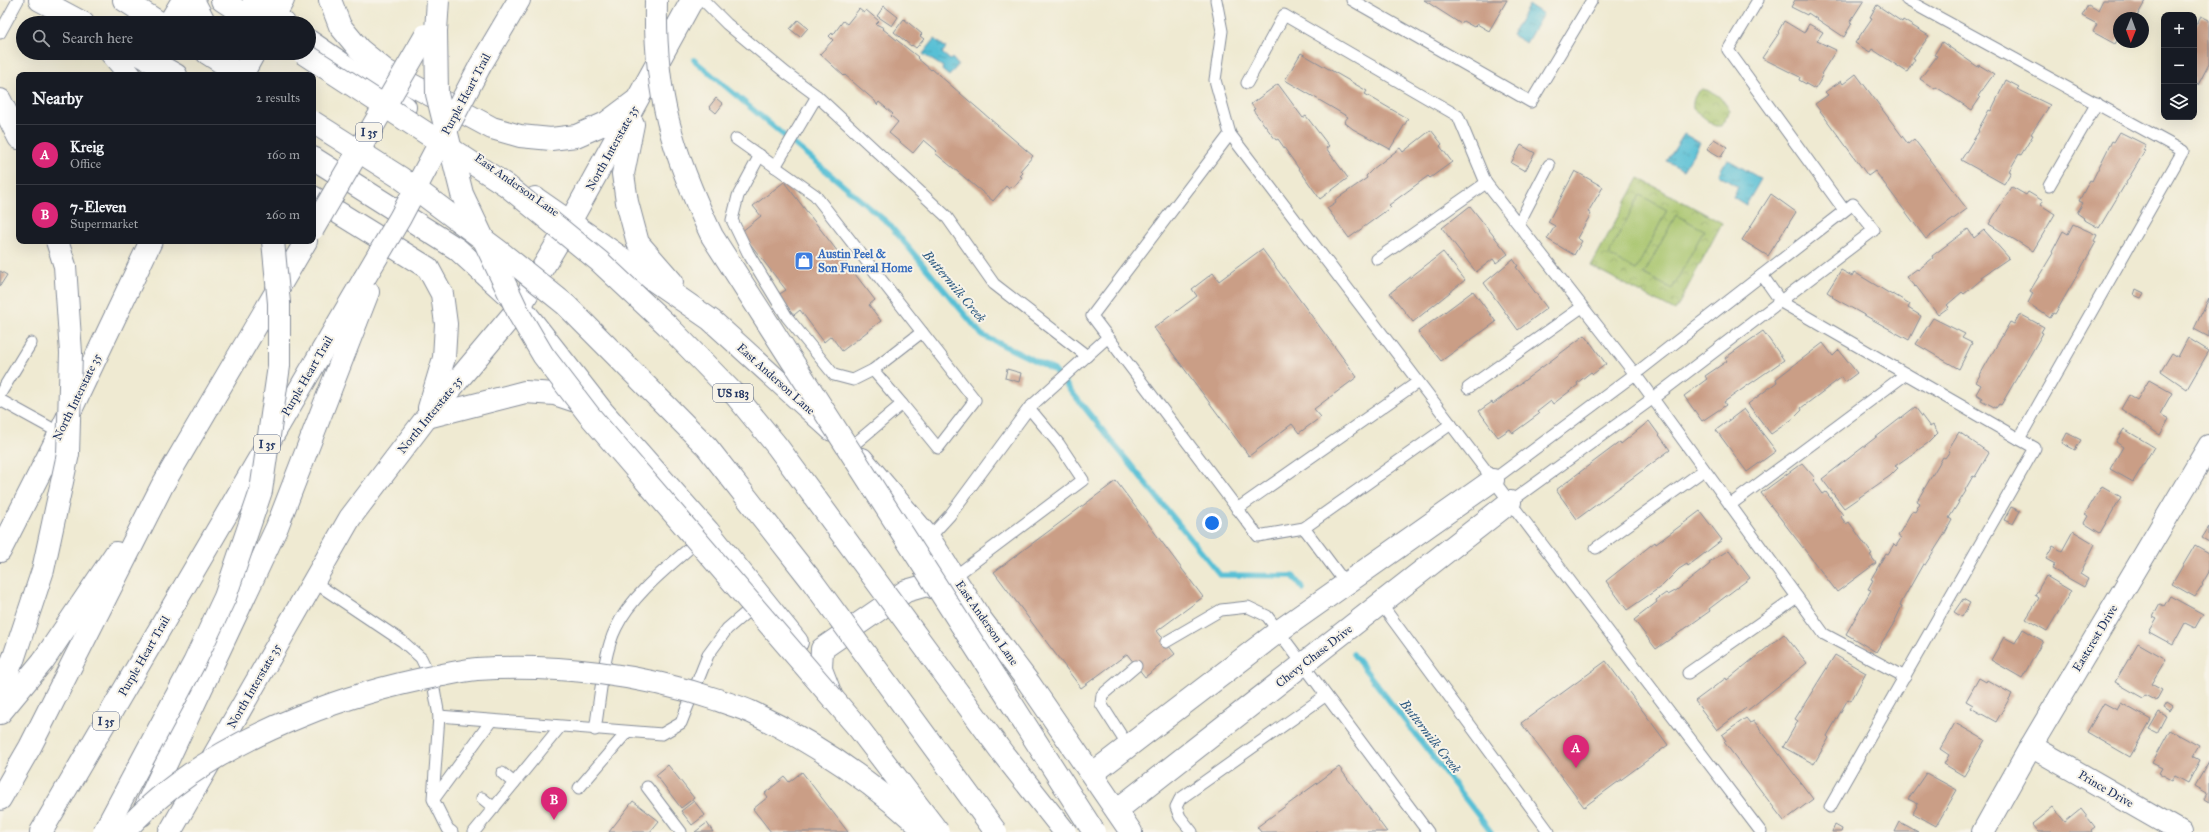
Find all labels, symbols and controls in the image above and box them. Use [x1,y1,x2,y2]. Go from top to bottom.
north arrow [2113,12,2149,48]
map controls [2161,12,2197,120]
button: + [2161,12,2197,48]
search box [16,16,316,60]
icon: search [30,27,52,49]
text: Search here [62,29,133,47]
button: − [2161,48,2197,84]
street label: Purple Heart Trail [439,50,494,137]
button: layers [2161,84,2197,120]
text: Nearby [32,88,83,109]
text: 2 results [256,90,300,106]
street label: North Interstate 35 [583,103,641,193]
road number: I 35 [356,123,382,141]
text: Kreig [70,138,104,156]
text: A [41,147,49,163]
text: 160 m [267,147,300,163]
street label: East Anderson Lane [472,151,562,219]
text: Office [70,156,101,172]
text: 7-Eleven [70,198,126,216]
text: B [41,207,49,223]
text: 260 m [266,207,300,223]
text: Supermarket [70,216,138,232]
water label: Buttermilk Creek [919,246,989,326]
place label: Austin Peel & Son Funeral Home [817,247,913,275]
shop icon: Austin Peel & Son Funeral Home [793,250,815,272]
street label: Purple Heart Trail [278,333,336,419]
street label: East Anderson Lane [734,340,818,418]
street label: North Interstate 35 [50,351,104,443]
street label: North Interstate 35 [395,373,466,456]
road number: US 183 [713,384,753,402]
road number: I 35 [254,435,280,453]
your location [1202,513,1222,533]
street label: East Anderson Lane [953,578,1021,668]
street label: Eastcrest Drive [2069,602,2121,674]
street label: Purple Heart Trail [115,613,173,699]
street label: Chevy Chase Drive [1273,622,1355,690]
street label: North Interstate 35 [224,641,284,731]
water label: Buttermilk Creek [1396,696,1464,777]
road number: I 35 [93,712,119,730]
pin: A [1563,735,1589,768]
street label: Prince Drive [2076,768,2136,810]
pin: B [541,787,567,820]

